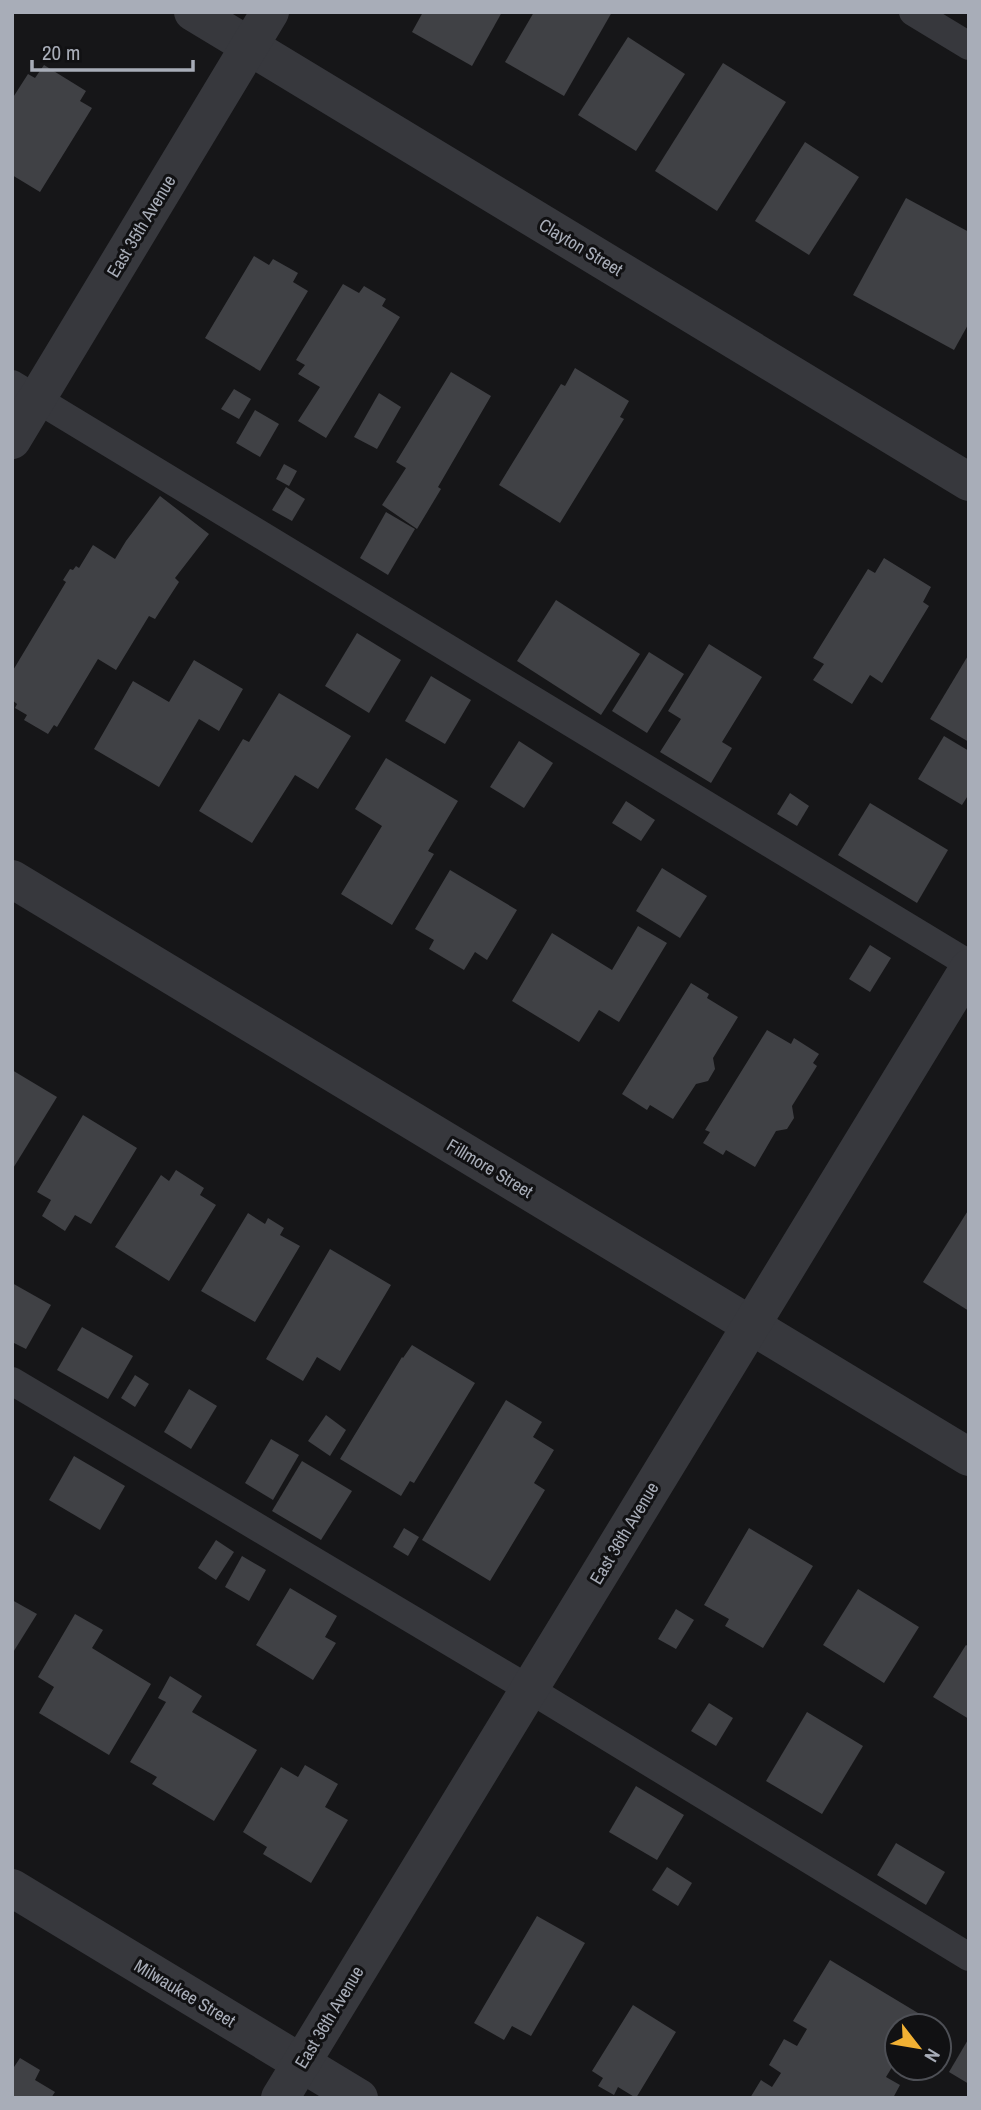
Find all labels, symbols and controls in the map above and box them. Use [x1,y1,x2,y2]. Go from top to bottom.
scale bar [32,28,192,72]
text: 20 m [42,38,80,67]
street label: East 35th Avenue [101,170,181,282]
street label: Clayton Street [534,212,628,282]
street label: Fillmore Street [442,1132,538,1204]
street label: East 36th Avenue [584,1477,664,1589]
street label: Milwaukee Street [130,1953,240,2033]
street label: East 36th Avenue [289,1961,369,2073]
north arrow [883,2012,953,2082]
text: N [919,2044,947,2067]

